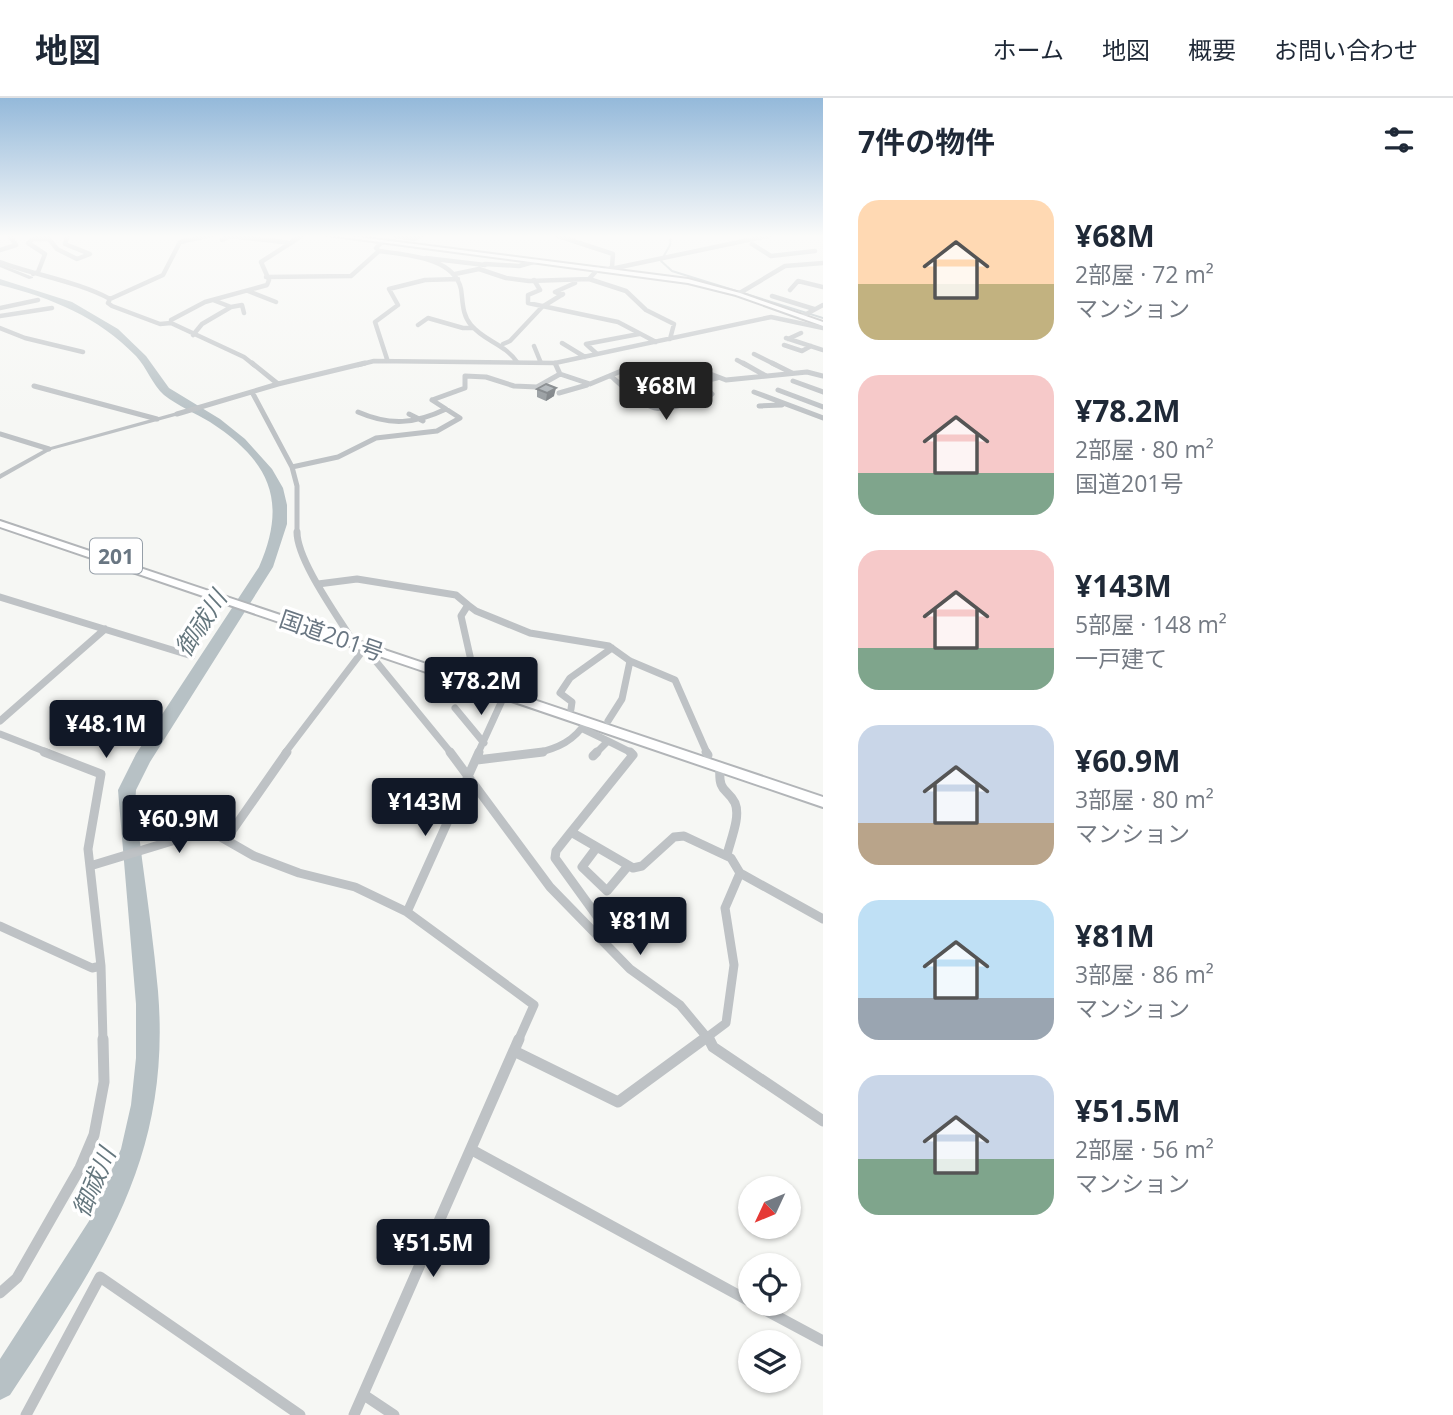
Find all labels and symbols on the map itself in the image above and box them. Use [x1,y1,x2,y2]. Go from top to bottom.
pin: ¥68M [625,362,707,422]
road number: 201 [90,538,142,574]
water label: 御祓川 [167,581,235,662]
street label: 国道201号 [276,602,388,668]
pin: ¥78.2M [424,658,538,717]
pin: ¥48.1M [49,700,163,760]
pin: ¥143M [376,778,474,838]
pin: ¥60.9M [122,796,236,855]
pin: ¥81M [599,898,681,957]
water label: 御祓川 [64,1140,123,1222]
north arrow [738,1176,802,1239]
pin: ¥51.5M [376,1220,490,1279]

